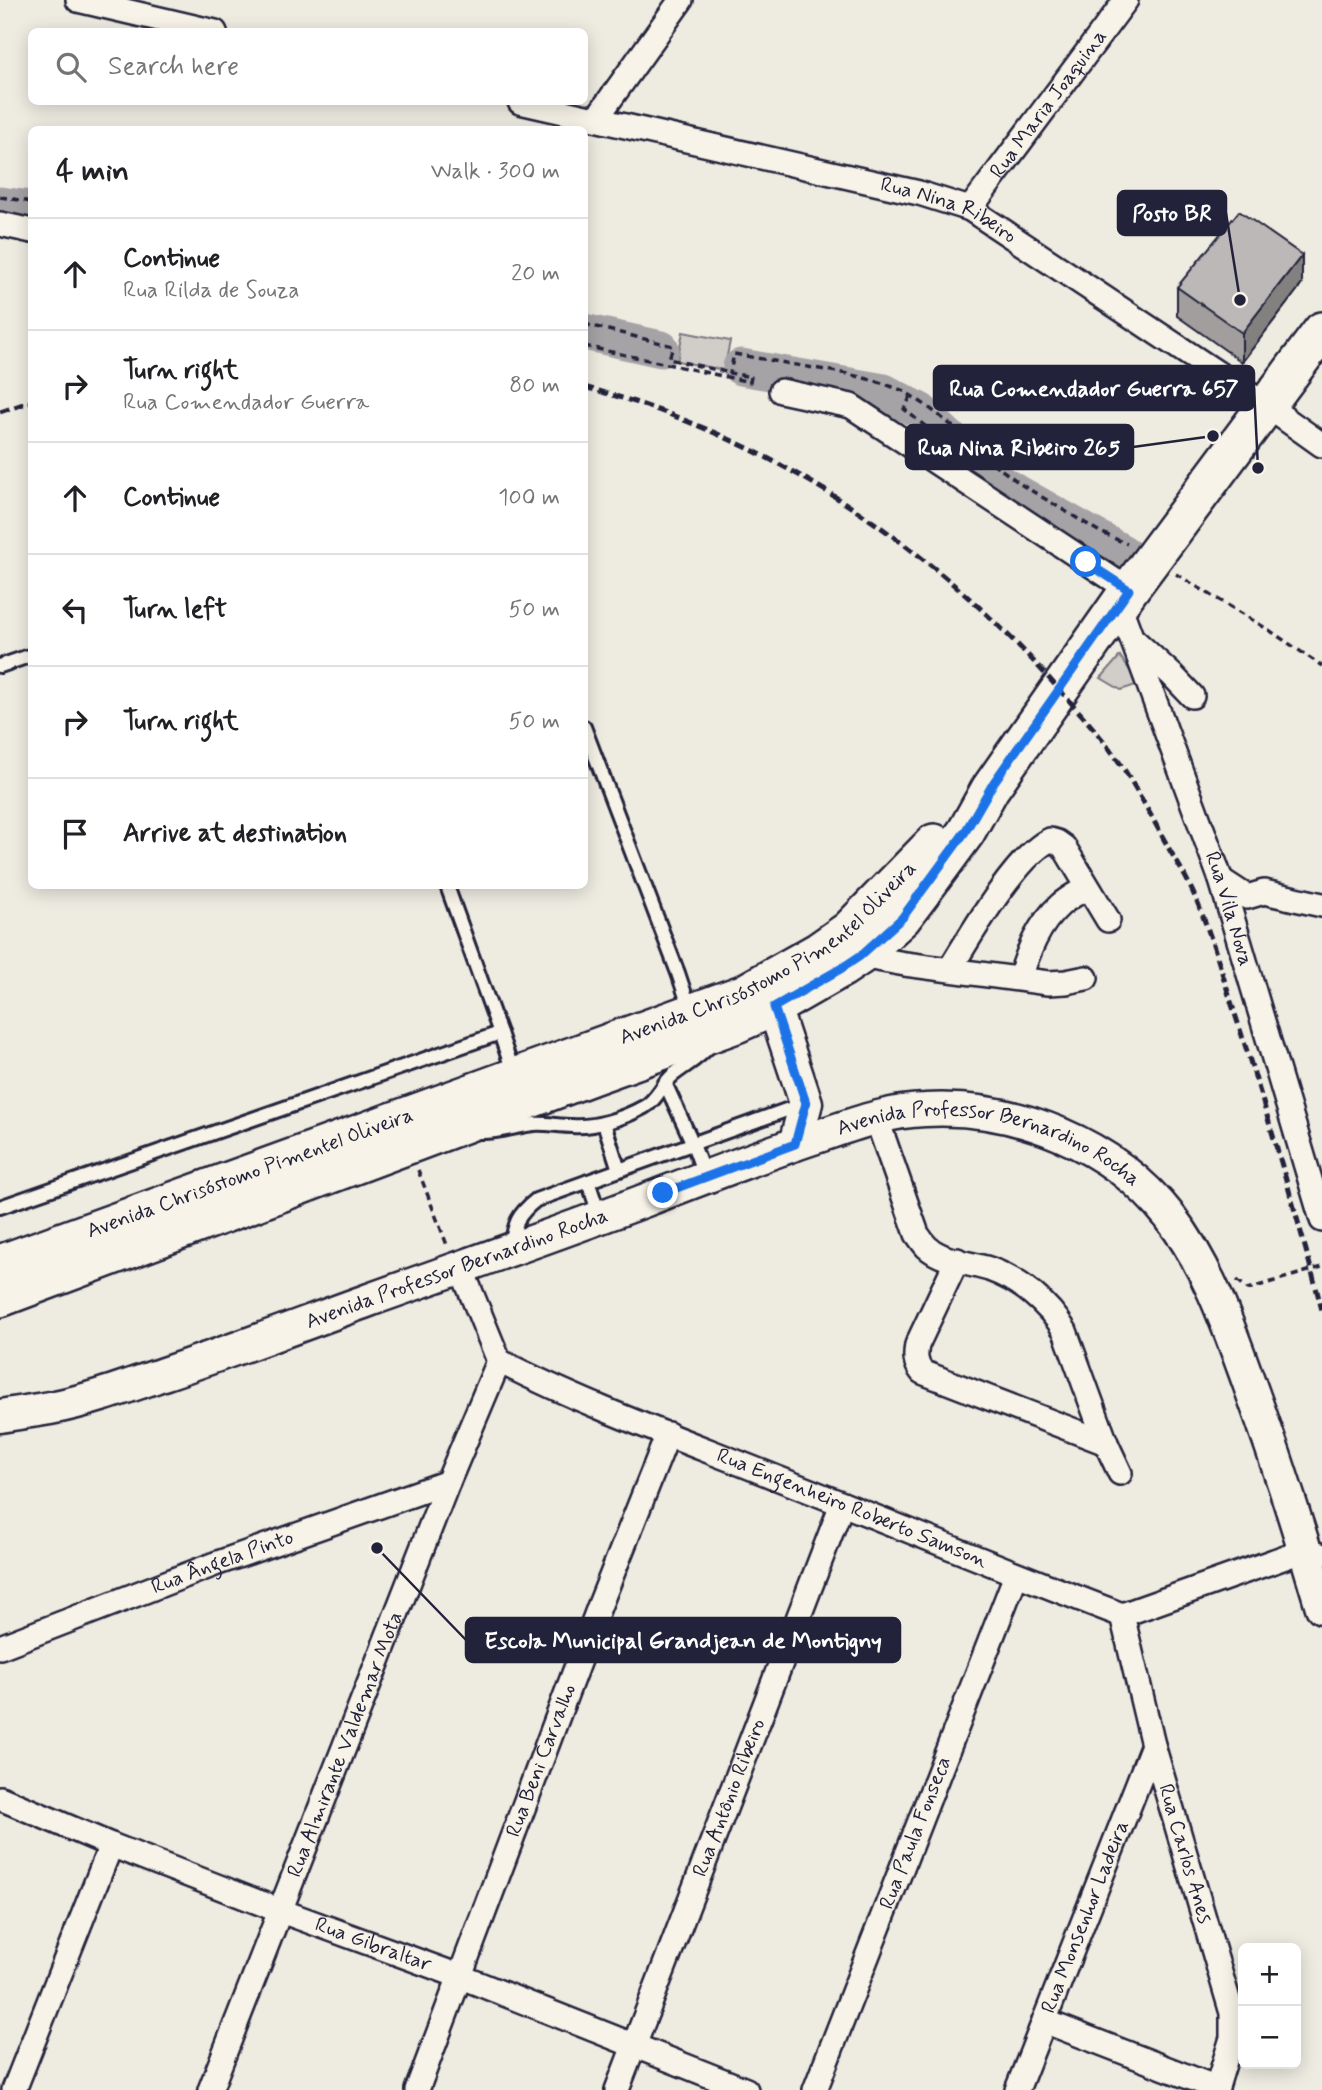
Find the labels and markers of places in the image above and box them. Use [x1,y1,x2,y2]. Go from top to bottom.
callout: Posto BR [1118,191,1226,235]
callout: Rua Comendador Guerra 657 [934,366,1254,410]
callout: Rua Nina Ribeiro 265 [906,425,1133,469]
callout: Escola Municipal Grandjean de Montigny [466,1618,900,1662]

